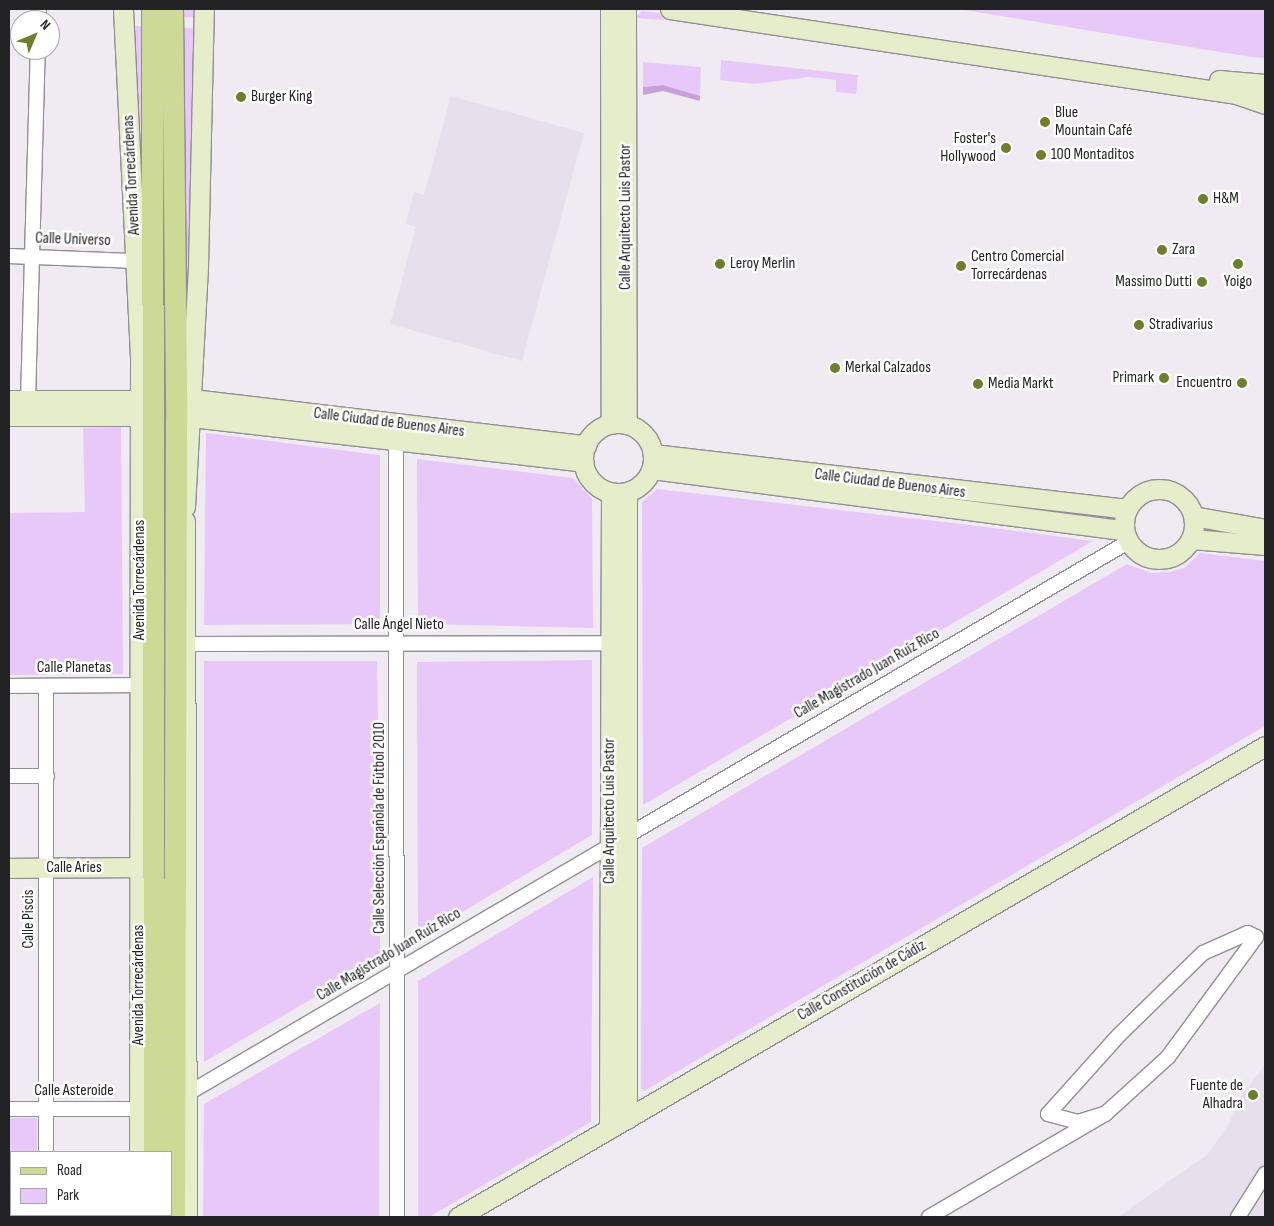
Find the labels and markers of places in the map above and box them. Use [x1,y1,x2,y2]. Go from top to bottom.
place label: Burger King [251,87,312,107]
marker: Burger King [235,91,247,103]
place label: Blue Mountain Café [1055,103,1132,141]
marker: Blue Mountain Café [1039,116,1051,128]
place label: Foster's Hollywood [940,129,996,167]
marker: Foster's Hollywood [1000,142,1012,154]
place label: 100 Montaditos [1051,145,1134,165]
marker: 100 Montaditos [1035,149,1047,161]
place label: H&M [1213,189,1239,209]
marker: H&M [1197,193,1209,205]
place label: Zara [1172,240,1195,260]
marker: Zara [1156,244,1168,256]
place label: Centro Comercial Torrecárdenas [971,247,1064,285]
place label: Leroy Merlin [730,254,795,274]
marker: Leroy Merlin [714,258,726,270]
marker: Yoigo [1232,258,1244,270]
marker: Centro Comercial Torrecárdenas [955,260,967,272]
place label: Massimo Dutti [1115,272,1192,292]
place label: Yoigo [1224,272,1252,292]
marker: Massimo Dutti [1196,276,1208,288]
place label: Stradivarius [1149,315,1213,335]
marker: Stradivarius [1133,319,1145,331]
place label: Merkal Calzados [845,358,931,378]
marker: Merkal Calzados [829,362,841,374]
place label: Primark [1113,368,1154,388]
marker: Primark [1158,372,1170,384]
place label: Encuentro [1176,373,1232,393]
place label: Media Markt [988,374,1054,394]
marker: Encuentro [1236,377,1248,389]
marker: Media Markt [972,378,984,390]
place label: Fuente de Alhadra [1190,1076,1243,1114]
marker: Fuente de Alhadra [1247,1089,1259,1101]

